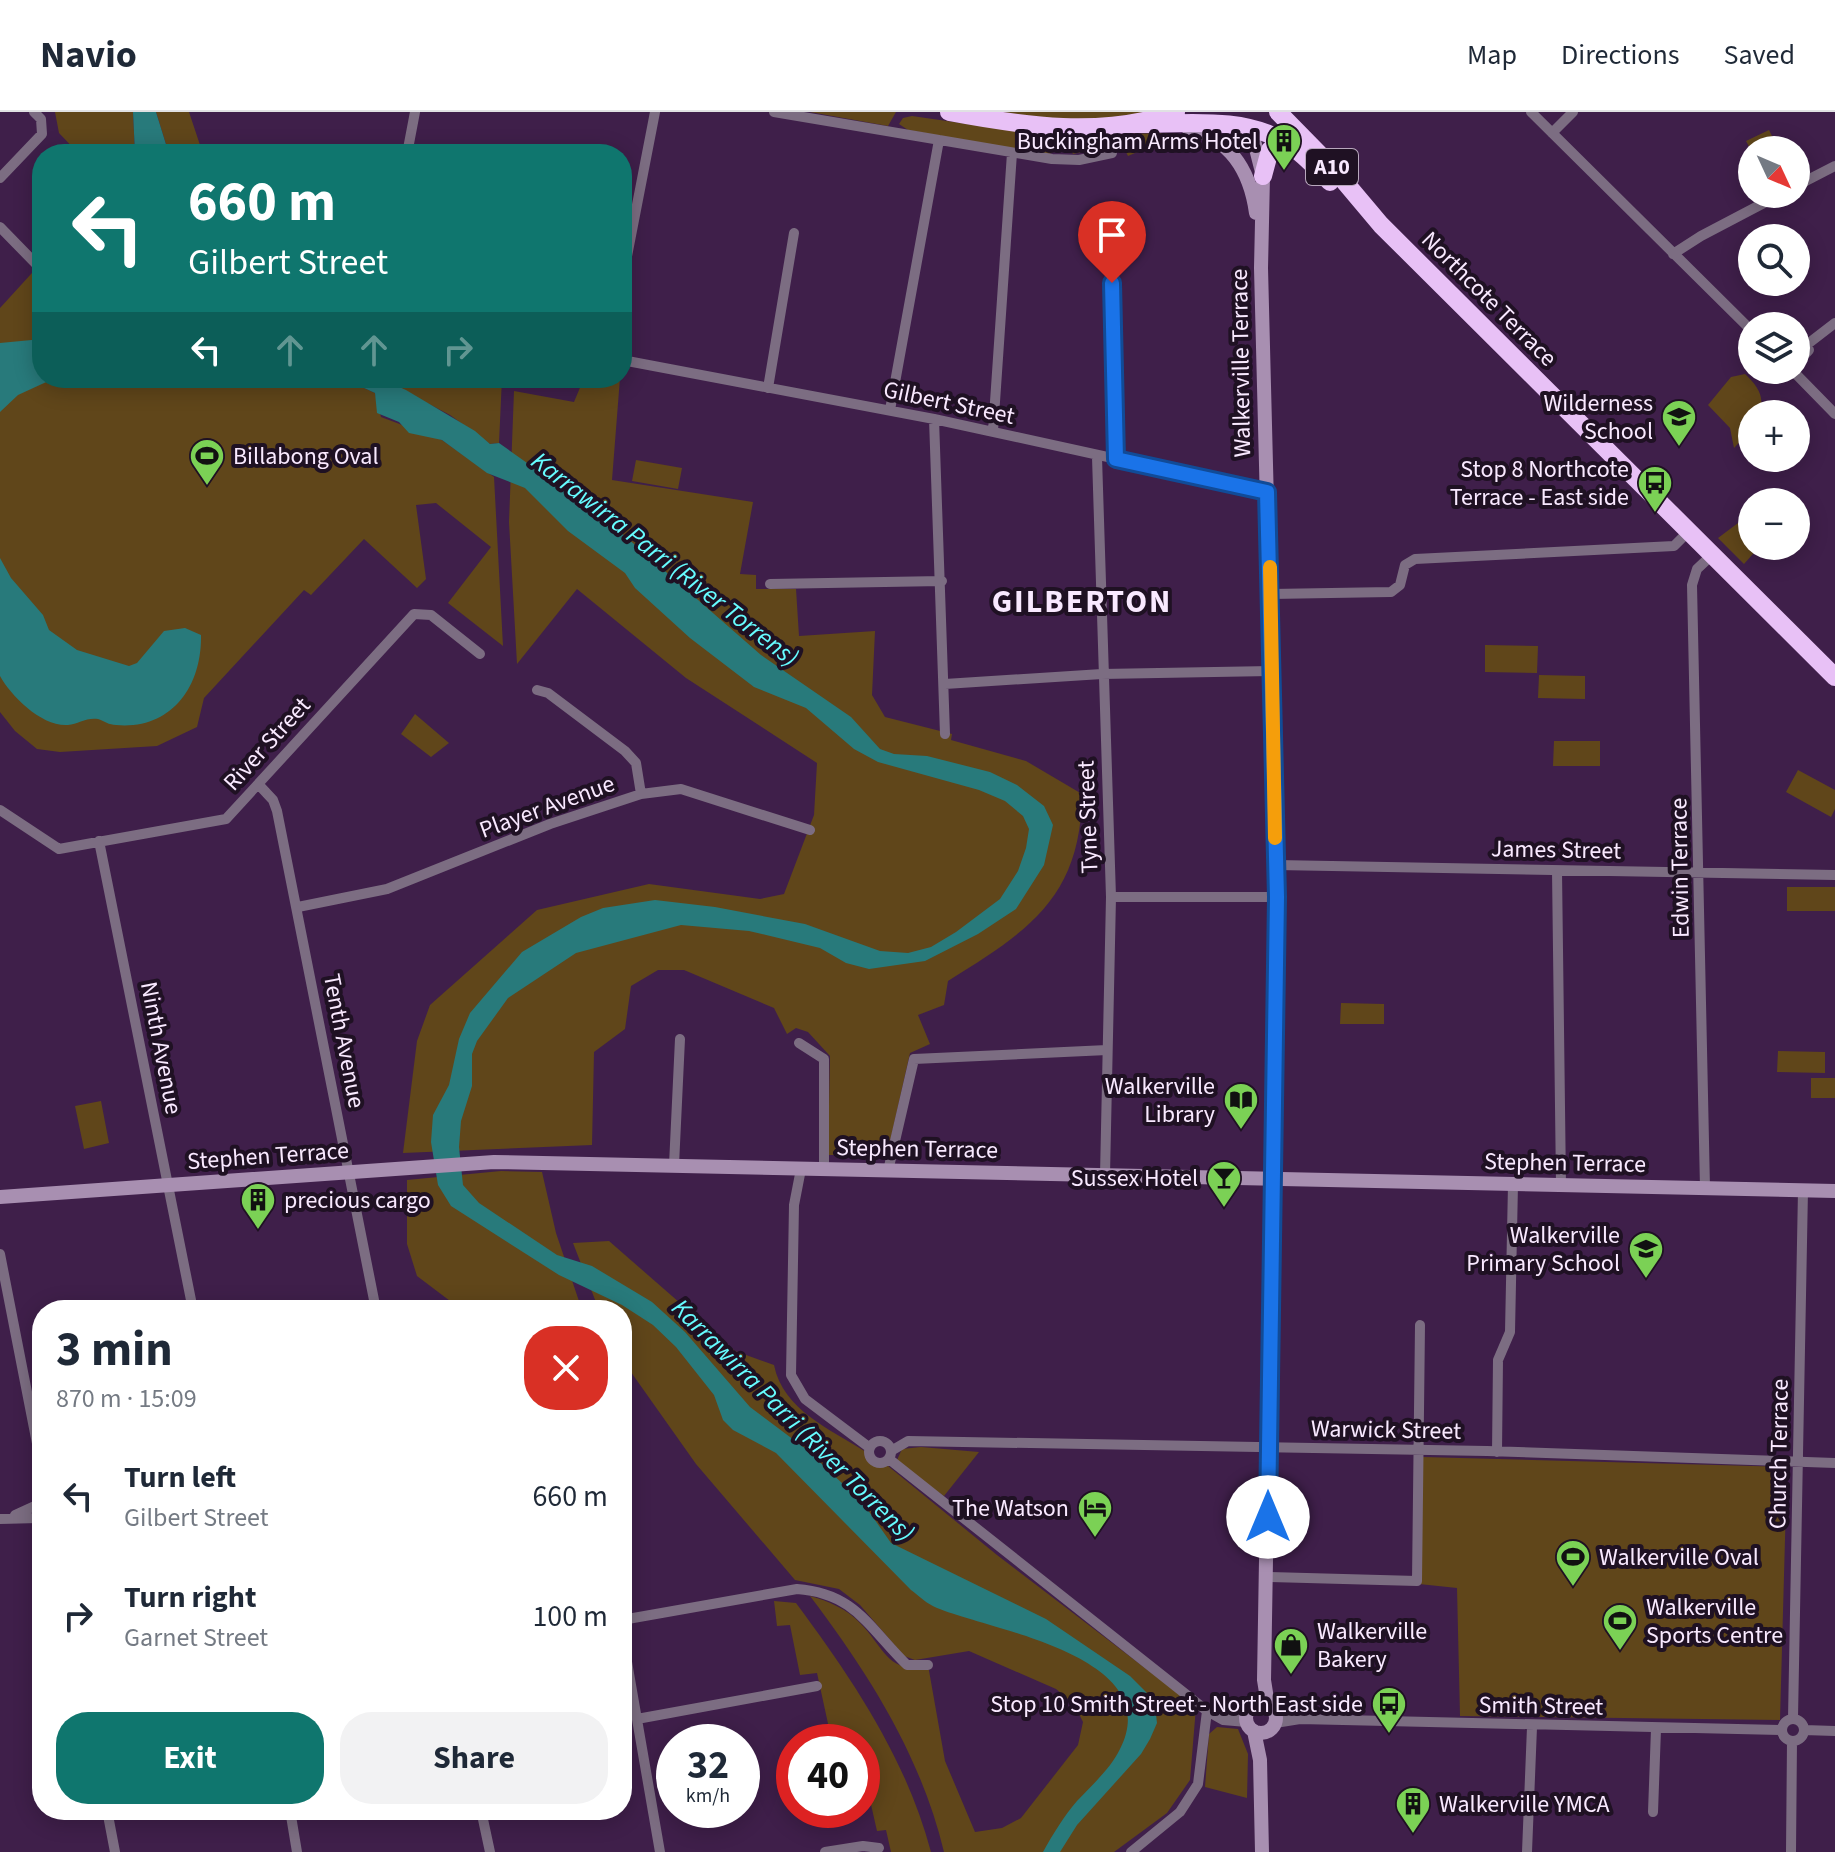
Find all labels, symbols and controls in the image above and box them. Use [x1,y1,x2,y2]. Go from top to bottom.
text: Navio [40,28,137,82]
text: Map [1467,35,1517,75]
text: Directions [1561,35,1680,75]
text: Saved [1724,35,1795,75]
building icon: Buckingham Arms Hotel [1265,122,1303,172]
place label: Buckingham Arms Hotel [1017,124,1258,159]
north arrow [1738,136,1810,208]
map controls [1738,136,1810,560]
road number: A10 [1306,149,1358,185]
text: 660 m [188,163,336,242]
icon: left [56,176,160,280]
pin [1078,201,1146,283]
icon: arrive [1090,213,1134,257]
street label: Northcote Terrace [1413,223,1565,375]
button: search [1738,224,1810,296]
text: Gilbert Street [188,237,388,288]
street label: Walkerville Terrace [1222,268,1260,458]
button: layers [1738,312,1810,384]
icon: left [184,328,228,372]
icon: ahead [268,328,312,372]
icon: ahead [352,328,396,372]
icon: right [436,328,480,372]
street label: Gilbert Street [880,372,1018,434]
place label: Wilderness School [1543,386,1653,449]
school or university icon: Wilderness School [1660,398,1698,448]
button: + [1738,400,1810,472]
sports icon: Billabong Oval [188,437,226,487]
place label: Billabong Oval [233,439,379,474]
water label: Karrawirra Parri (River Torrens) [523,443,807,675]
place label: Stop 8 Northcote Terrace - East side [1450,452,1629,515]
bus stop icon: Stop 8 Northcote Terrace - East side [1636,464,1674,514]
button: − [1738,488,1810,560]
district label: GILBERTON [992,579,1172,625]
street label: River Street [215,689,319,799]
street label: Tyne Street [1069,760,1107,874]
street label: Player Avenue [474,766,620,848]
street label: Edwin Terrace [1661,797,1699,939]
street label: James Street [1491,831,1621,869]
street label: Tenth Avenue [314,971,374,1111]
street label: Ninth Avenue [131,979,191,1117]
place label: Walkerville Library [1105,1069,1215,1132]
library icon: Walkerville Library [1222,1081,1260,1131]
street label: Stephen Terrace [836,1130,998,1168]
street label: Stephen Terrace [186,1133,350,1179]
street label: Stephen Terrace [1484,1144,1646,1182]
bar icon: Sussex Hotel [1205,1159,1243,1209]
place label: Sussex Hotel [1071,1161,1198,1196]
building icon: precious cargo [239,1181,277,1231]
place label: precious cargo [284,1183,431,1218]
place label: Walkerville Primary School [1466,1218,1620,1281]
school or university icon: Walkerville Primary School [1627,1230,1665,1280]
water label: Karrawirra Parri (River Torrens) [663,1290,923,1550]
text: 3 min [56,1316,173,1384]
button: close [524,1326,608,1410]
street label: Church Terrace [1760,1378,1798,1530]
text: 870 m · 15:09 [56,1380,197,1417]
street label: Warwick Street [1311,1411,1461,1449]
text: Turn left [124,1456,236,1499]
icon: left [56,1474,100,1518]
text: 660 m [532,1475,608,1518]
position arrow [1226,1475,1310,1559]
hotel icon: The Watson [1076,1489,1114,1539]
place label: The Watson [952,1491,1069,1526]
text: Gilbert Street [124,1499,269,1536]
sports icon: Walkerville Oval [1554,1538,1592,1588]
place label: Walkerville Oval [1599,1540,1759,1575]
text: Turn right [124,1576,256,1619]
place label: Walkerville Sports Centre [1646,1590,1783,1653]
icon: right [56,1594,100,1638]
text: 100 m [532,1595,608,1638]
sports icon: Walkerville Sports Centre [1601,1602,1639,1652]
place label: Walkerville Bakery [1317,1614,1427,1677]
text: Garnet Street [124,1619,268,1656]
shop icon: Walkerville Bakery [1272,1626,1310,1676]
bus stop icon: Stop 10 Smith Street - North East side [1370,1685,1408,1735]
place label: Stop 10 Smith Street - North East side [990,1687,1363,1722]
street label: Smith Street [1478,1687,1604,1725]
button: Exit [56,1712,324,1804]
button: Share [340,1712,608,1804]
speed limit sign: 40 [776,1724,880,1828]
text: 32 [687,1737,729,1794]
text: km/h [686,1782,730,1810]
building icon: Walkerville YMCA [1394,1785,1432,1835]
place label: Walkerville YMCA [1439,1787,1610,1822]

